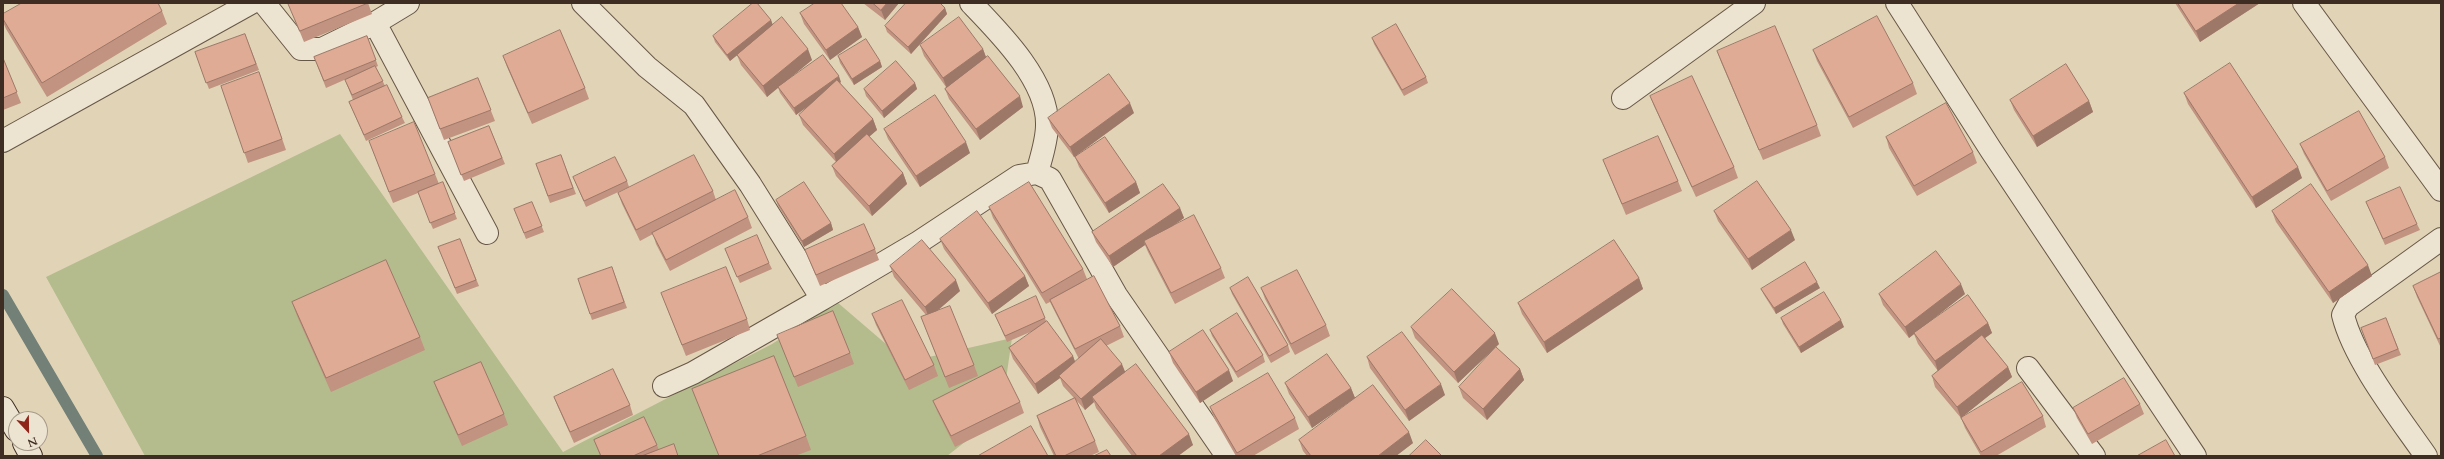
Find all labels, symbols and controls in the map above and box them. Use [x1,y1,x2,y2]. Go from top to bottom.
north arrow [8,411,48,451]
text: N [25,433,40,450]

